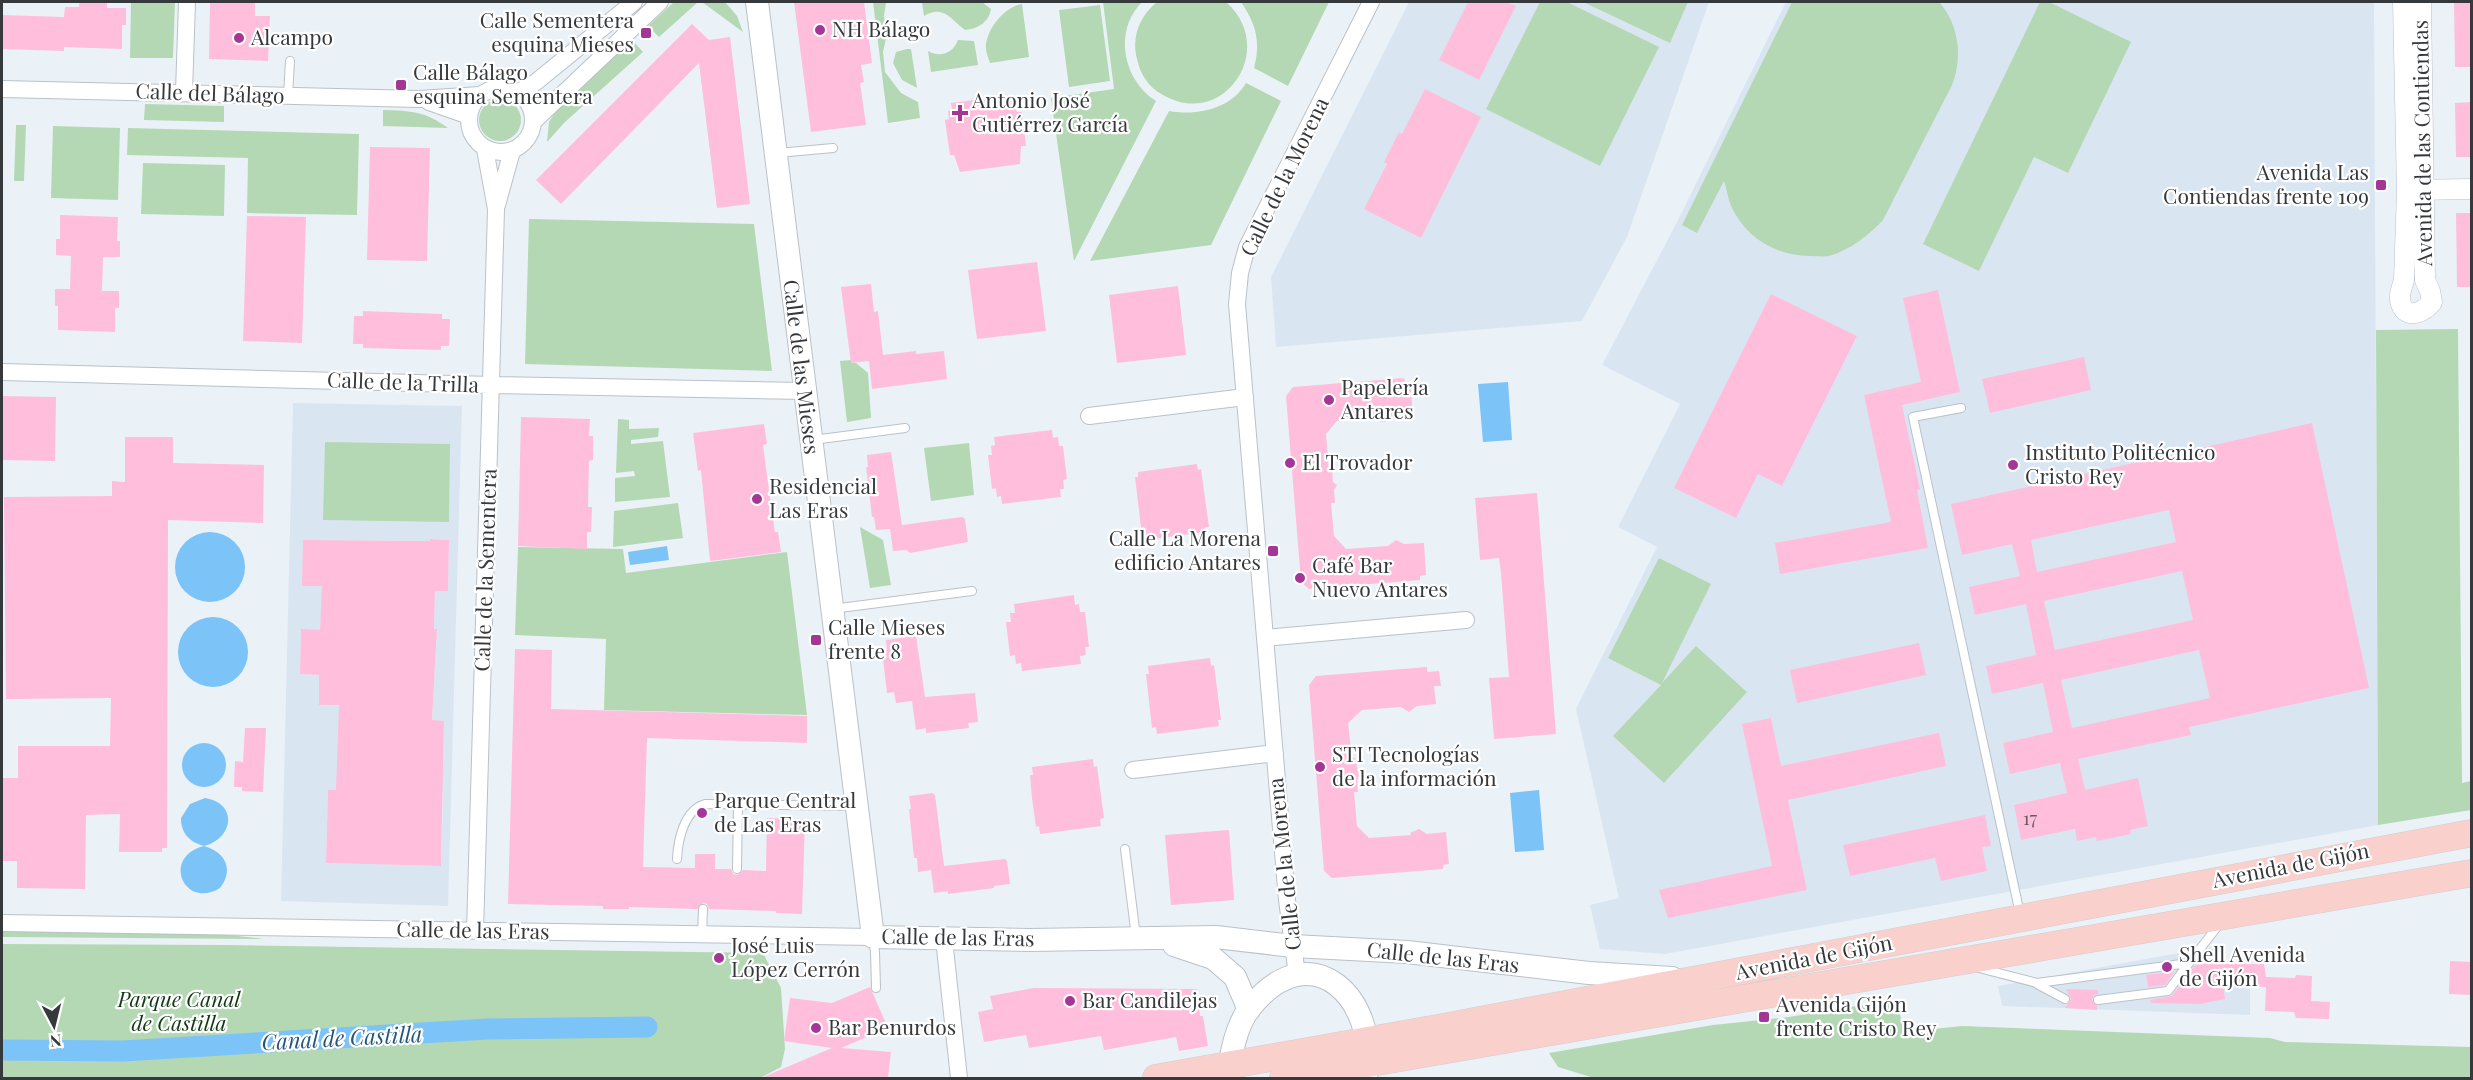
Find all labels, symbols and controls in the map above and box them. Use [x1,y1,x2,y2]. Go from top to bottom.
place label: Calle Sementera esquina Mieses [480,5,635,57]
place label: NH Bálago [832,14,930,42]
street label: Avenida de las Contiendas [2405,20,2437,267]
place label: Alcampo [250,22,333,50]
marker: NH Bálago [813,23,827,37]
marker: Calle Sementera esquina Mieses [639,26,653,40]
marker: Alcampo [232,31,246,45]
place label: Calle Bálago esquina Sementera [413,57,593,109]
street label: Calle del Bálago [135,75,285,109]
marker: Calle Bálago esquina Sementera [394,78,408,92]
place label: Antonio José Gutiérrez García [971,85,1129,137]
street label: Calle de la Morena [1233,92,1334,260]
marker: Antonio José Gutiérrez García [953,106,967,120]
place label: Avenida Las Contiendas frente 109 [2163,157,2369,209]
marker: Avenida Las Contiendas frente 109 [2374,178,2388,192]
street label: Calle de las Mieses [778,278,828,456]
street label: Calle de la Trilla [327,364,480,398]
place label: Papelería Antares [1340,372,1429,424]
marker: Papelería Antares [1322,393,1336,407]
place label: Instituto Politécnico Cristo Rey [2025,437,2216,489]
place label: El Trovador [1302,447,1413,475]
marker: El Trovador [1283,456,1297,470]
marker: Instituto Politécnico Cristo Rey [2006,458,2020,472]
street label: Calle de la Sementera [466,467,502,672]
place label: Residencial Las Eras [769,471,877,523]
marker: Residencial Las Eras [750,492,764,506]
place label: Calle La Morena edificio Antares [1109,523,1262,575]
marker: Calle La Morena edificio Antares [1266,544,1280,558]
place label: Café Bar Nuevo Antares [1312,550,1448,602]
marker: Café Bar Nuevo Antares [1293,571,1307,585]
place label: Calle Mieses frente 8 [828,612,945,664]
marker: Calle Mieses frente 8 [809,633,823,647]
place label: STI Tecnologías de la información [1332,739,1497,791]
marker: STI Tecnologías de la información [1313,760,1327,774]
street label: Calle de la Morena [1260,776,1306,952]
place label: Parque Central de Las Eras [714,785,856,837]
marker: Parque Central de Las Eras [695,806,709,820]
house number: 17 [2023,806,2038,830]
street label: Avenida de Gijón [2209,835,2372,893]
street label: Calle de las Eras [396,914,550,944]
street label: Calle de las Eras [881,921,1035,951]
street label: Avenida de Gijón [1732,927,1895,985]
place label: José Luis López Cerrón [730,930,861,982]
street label: Calle de las Eras [1366,934,1521,978]
place label: Shell Avenida de Gijón [2179,939,2306,991]
marker: José Luis López Cerrón [712,951,726,965]
marker: Shell Avenida de Gijón [2160,960,2174,974]
park label: Parque Canal de Castilla [117,984,241,1036]
place label: Bar Candilejas [1082,985,1217,1013]
place label: Avenida Gijón frente Cristo Rey [1775,989,1937,1041]
marker: Bar Candilejas [1063,994,1077,1008]
north arrow [24,996,84,1056]
marker: Avenida Gijón frente Cristo Rey [1757,1010,1771,1024]
place label: Bar Benurdos [828,1012,956,1040]
water label: Canal de Castilla [261,1018,423,1056]
marker: Bar Benurdos [809,1021,823,1035]
text: N [48,1030,63,1053]

